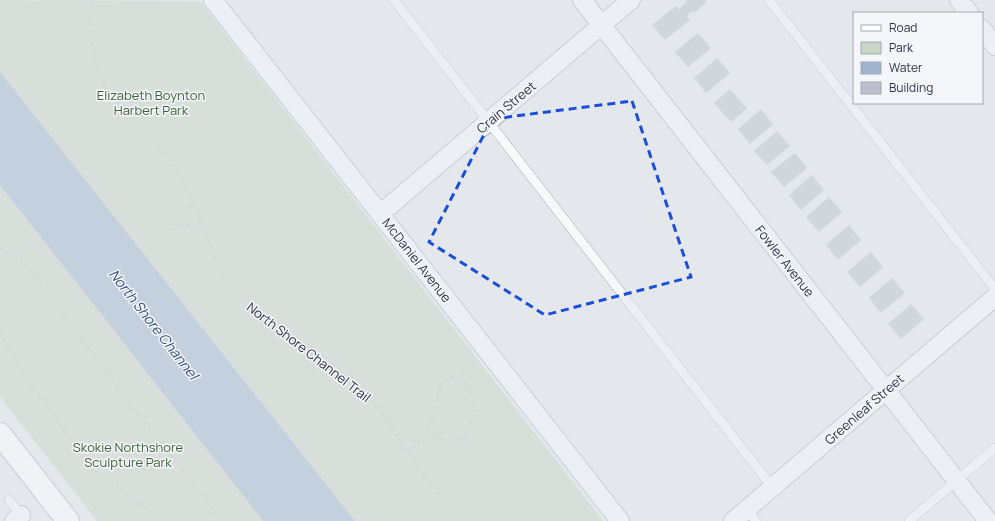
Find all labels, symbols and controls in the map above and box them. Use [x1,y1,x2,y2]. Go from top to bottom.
legend [853,12,983,104]
text: Road [889,19,917,36]
text: Park [889,39,914,56]
text: Water [889,59,923,76]
street label: Crain Street [472,77,540,137]
text: Building [889,79,933,96]
park label: Elizabeth Boynton Harbert Park [97,86,205,119]
street label: McDaniel Avenue [378,214,456,306]
street label: Fowler Avenue [751,222,819,301]
water label: North Shore Channel [105,265,204,384]
street label: North Shore Channel Trail [243,298,375,406]
street label: Greenleaf Street [821,370,907,448]
park label: Skokie Northshore Sculpture Park [73,438,184,471]

